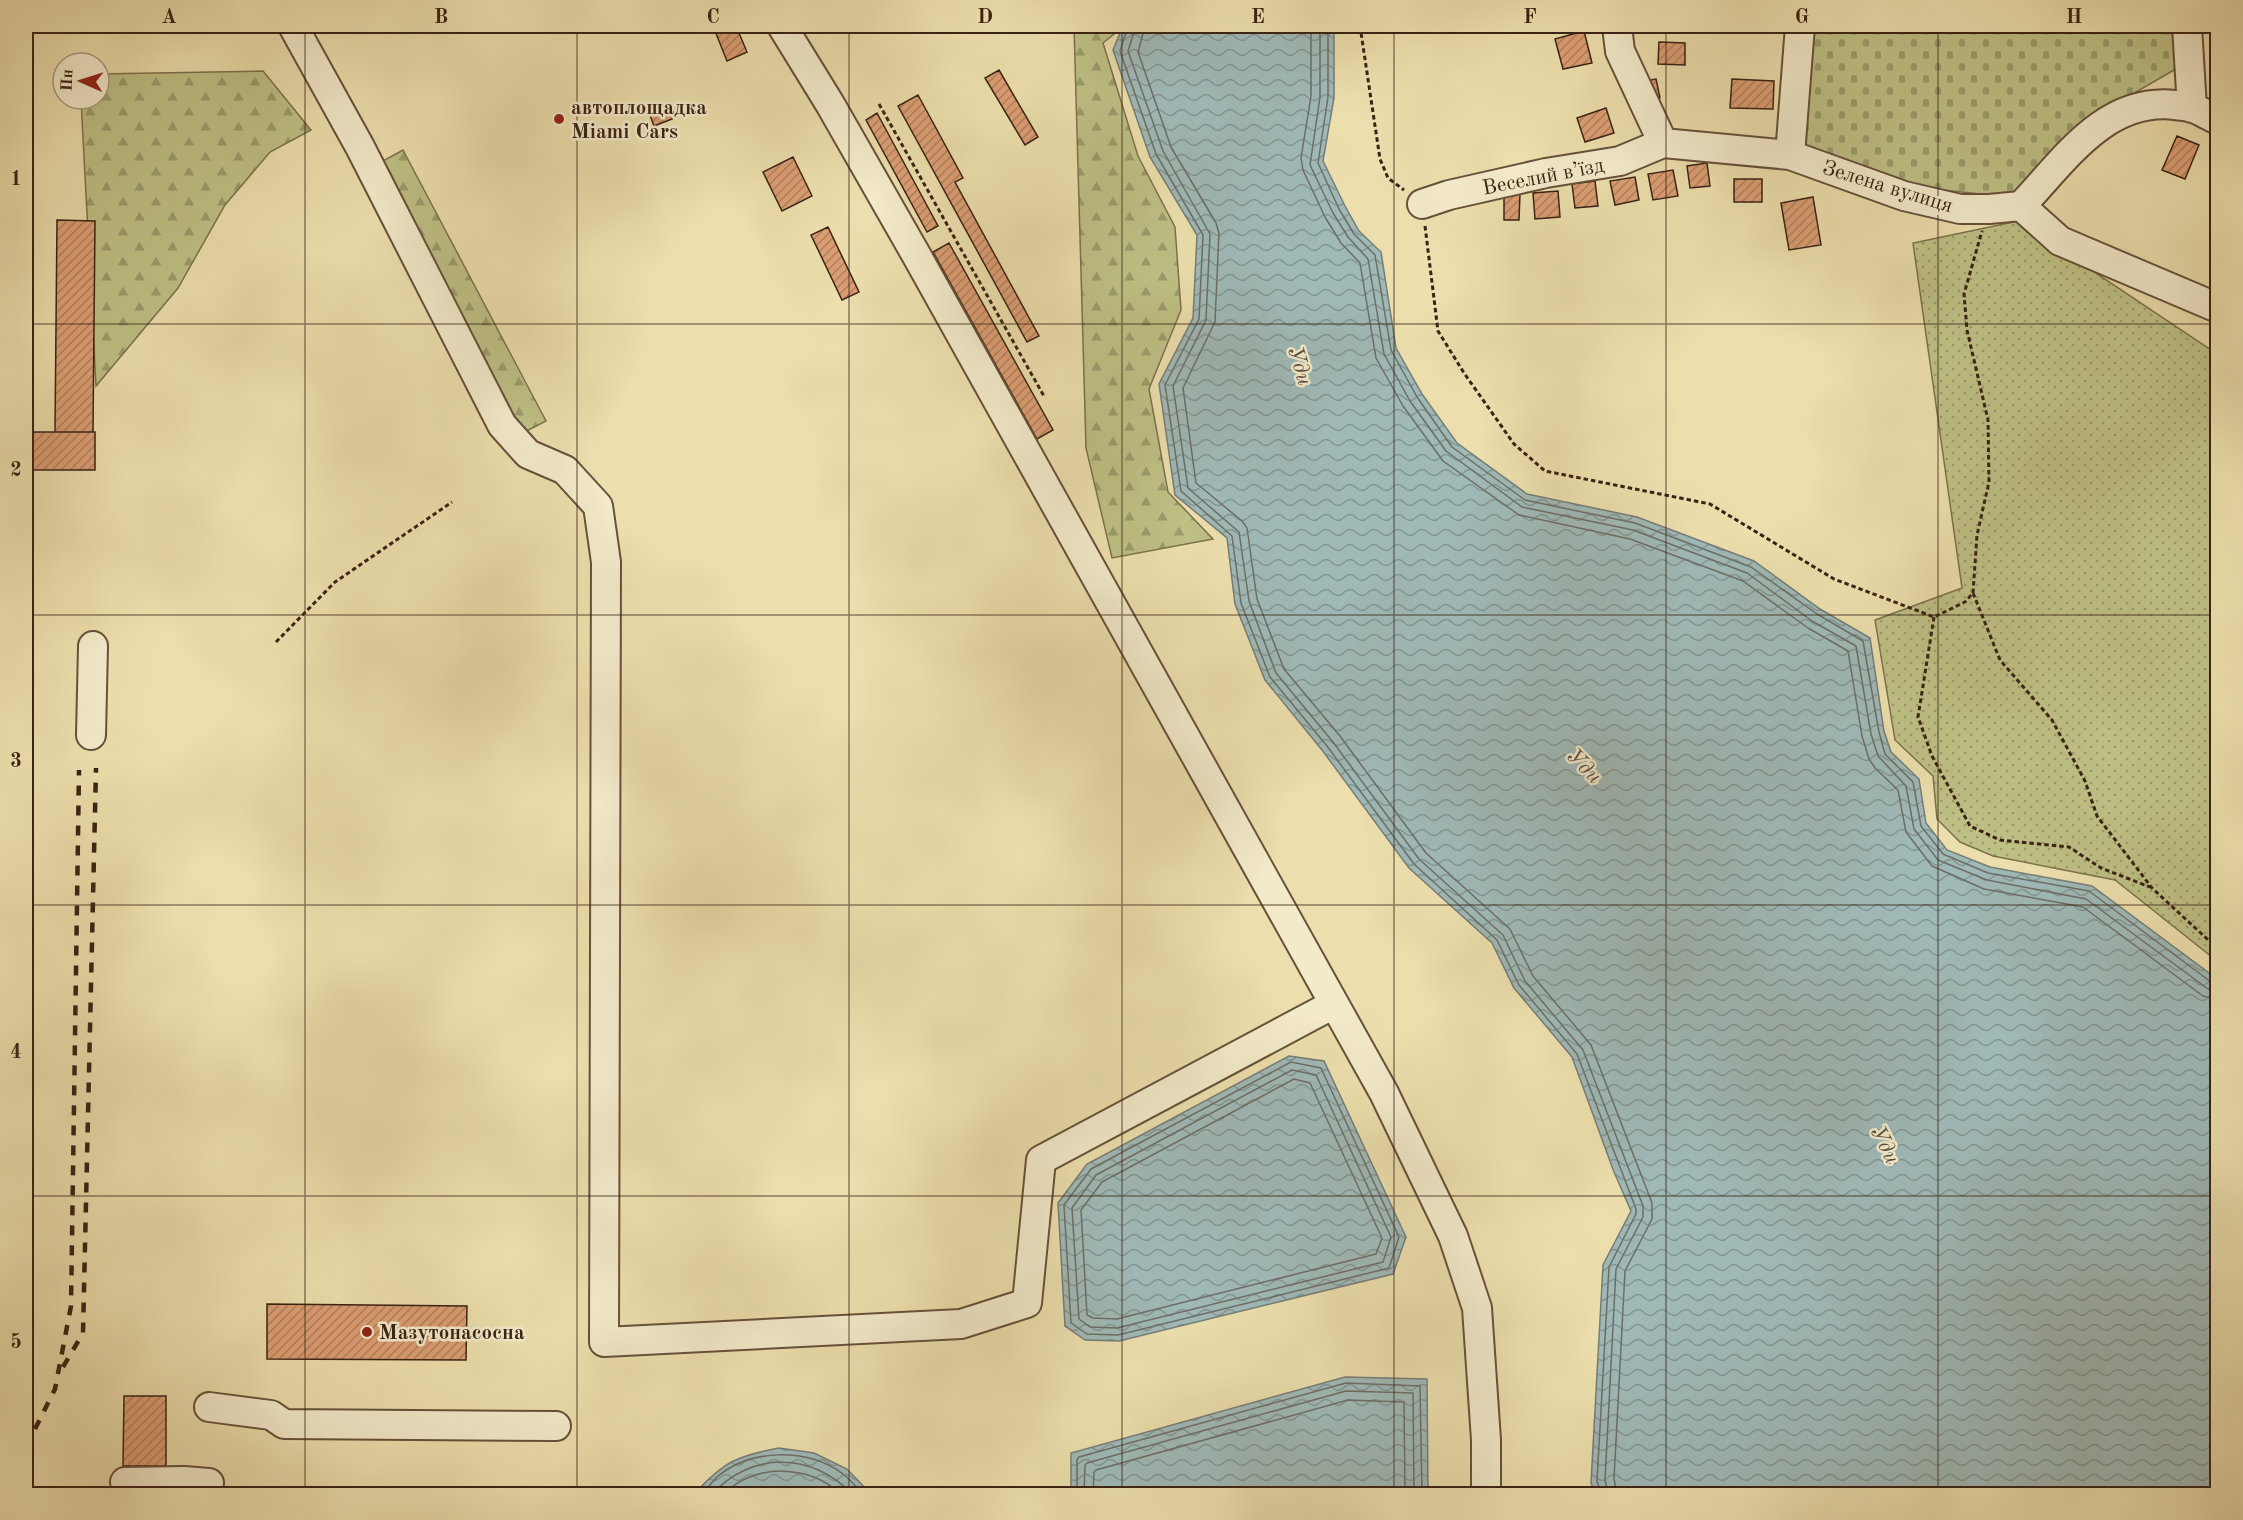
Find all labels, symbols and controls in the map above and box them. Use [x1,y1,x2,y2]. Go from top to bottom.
text: A [161,8,177,28]
text: B [434,8,448,28]
text: C [706,8,720,28]
text: D [977,8,993,28]
text: E [1251,8,1265,28]
text: F [1523,8,1537,28]
text: G [1795,8,1809,28]
text: H [2066,8,2082,28]
north arrow [51,51,111,111]
text: Пн [59,69,77,92]
place label: автоплощадка Miami Cars [571,98,707,143]
marker: автоплощадка Miami Cars [552,112,566,126]
street label: Веселий в’їзд [1481,155,1607,200]
street label: Зелена вулиця [1820,158,1955,217]
text: 1 [10,170,22,190]
water label: Уди [1283,343,1316,389]
text: 2 [10,461,22,481]
water label: Уди [1561,744,1606,789]
text: 3 [10,752,22,772]
text: 4 [10,1043,22,1063]
water label: Уди [1865,1122,1903,1168]
place label: Мазутонасосна [379,1323,525,1344]
marker: Мазутонасосна [360,1325,374,1339]
text: 5 [10,1332,22,1353]

